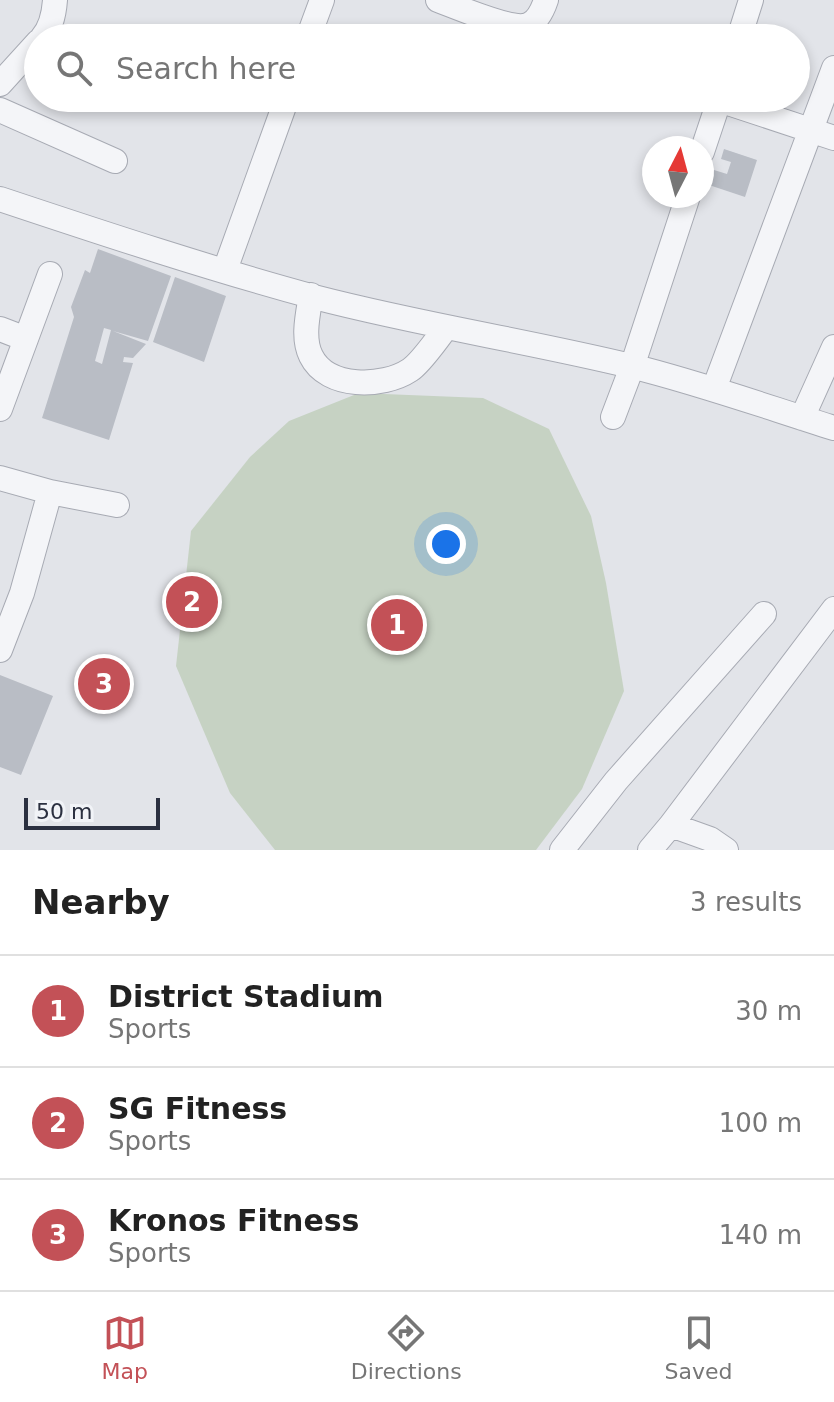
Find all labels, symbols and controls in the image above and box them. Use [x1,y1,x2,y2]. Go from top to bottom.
search box [24,24,810,112]
icon: search [52,46,96,90]
text: Search here [116,51,296,86]
north arrow [642,136,714,208]
your location [426,524,466,564]
pin: 2 [166,572,218,632]
pin: 1 [371,595,423,655]
pin: 3 [78,654,130,714]
scale bar [24,794,160,830]
text: 50 m [36,799,92,824]
text: Nearby [32,882,170,922]
text: 3 results [690,887,802,917]
text: District Stadium [108,979,384,1014]
text: 1 [49,996,67,1026]
text: 30 m [735,996,802,1026]
text: Sports [108,1014,191,1044]
text: SG Fitness [108,1091,287,1126]
text: 2 [49,1108,67,1138]
text: 100 m [719,1108,802,1138]
text: Sports [108,1126,191,1156]
text: Kronos Fitness [108,1203,359,1238]
text: 3 [49,1220,67,1250]
text: 140 m [719,1220,802,1250]
text: Sports [108,1238,191,1268]
tab: Map [101,1311,148,1384]
tab: Directions [351,1311,462,1384]
tab: Saved [665,1311,733,1384]

